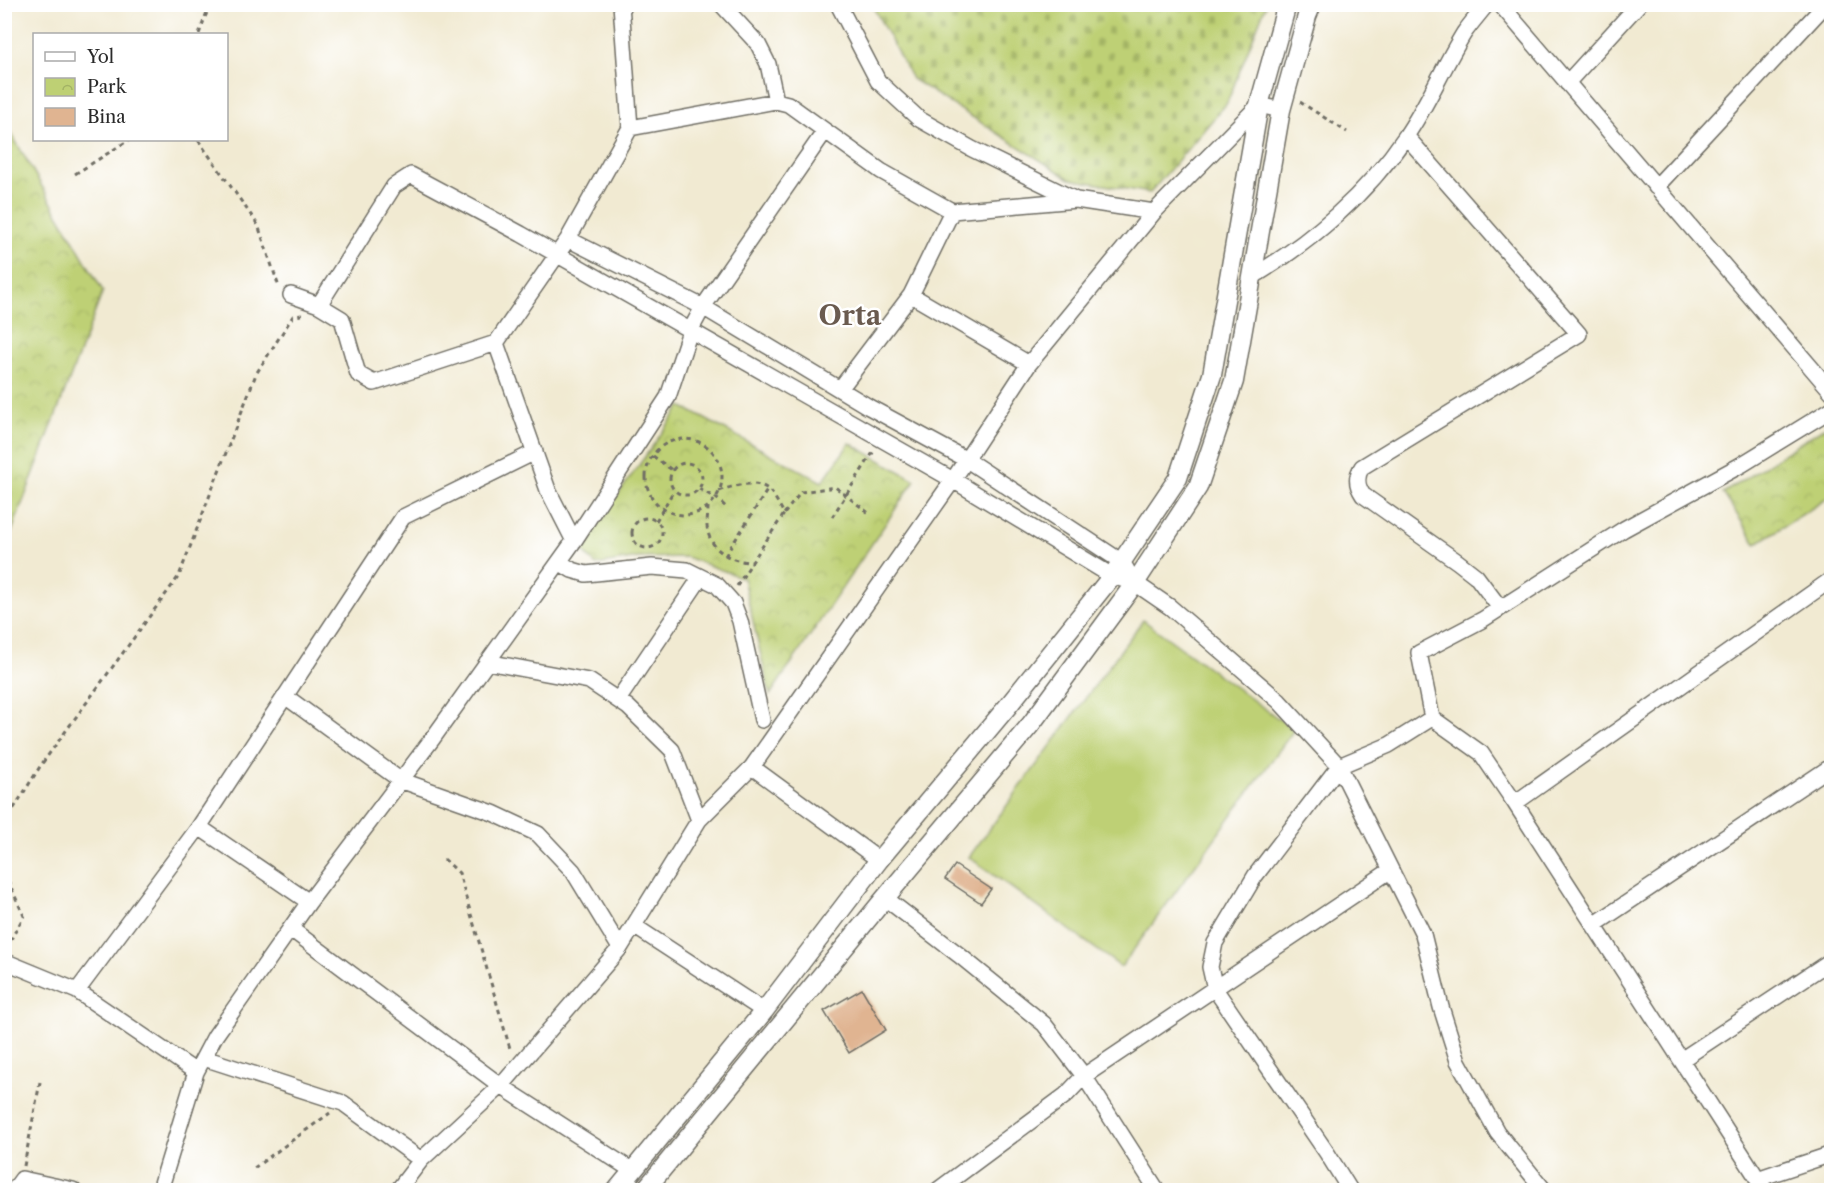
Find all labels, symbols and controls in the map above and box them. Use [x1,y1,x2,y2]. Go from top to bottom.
legend [33,33,228,141]
text: Yol [86,46,114,68]
text: Park [87,76,128,98]
text: Bina [87,106,126,128]
district label: Orta [819,299,882,332]

